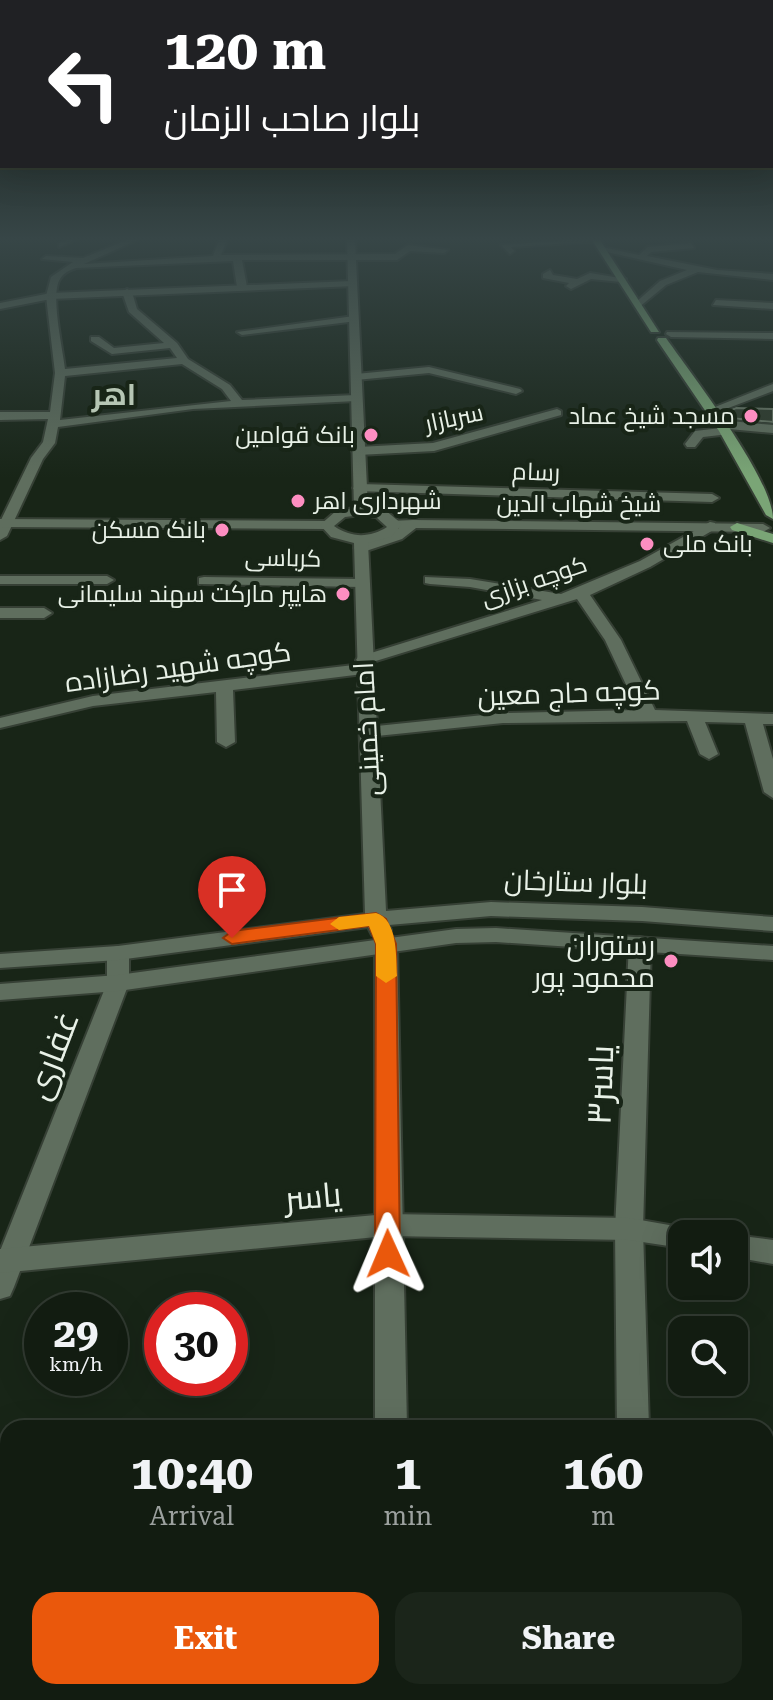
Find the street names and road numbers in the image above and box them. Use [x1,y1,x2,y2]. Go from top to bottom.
street label: سربازار [420,398,486,438]
street label: رسام [511,457,561,489]
street label: شیخ شهاب الدین [497,490,661,520]
street label: کرباسی [244,543,322,573]
street label: کوچه بزازی [477,550,591,614]
street label: کوچه شهید رضازاده [63,635,293,701]
street label: امام خمینی [347,661,390,797]
street label: کوچه حاج معین [477,673,661,715]
street label: بلوار ستارخان [504,863,648,901]
street label: غفاری [17,1005,87,1105]
street label: یاسر۳ [579,1044,621,1126]
street label: یاسر [281,1174,343,1219]

